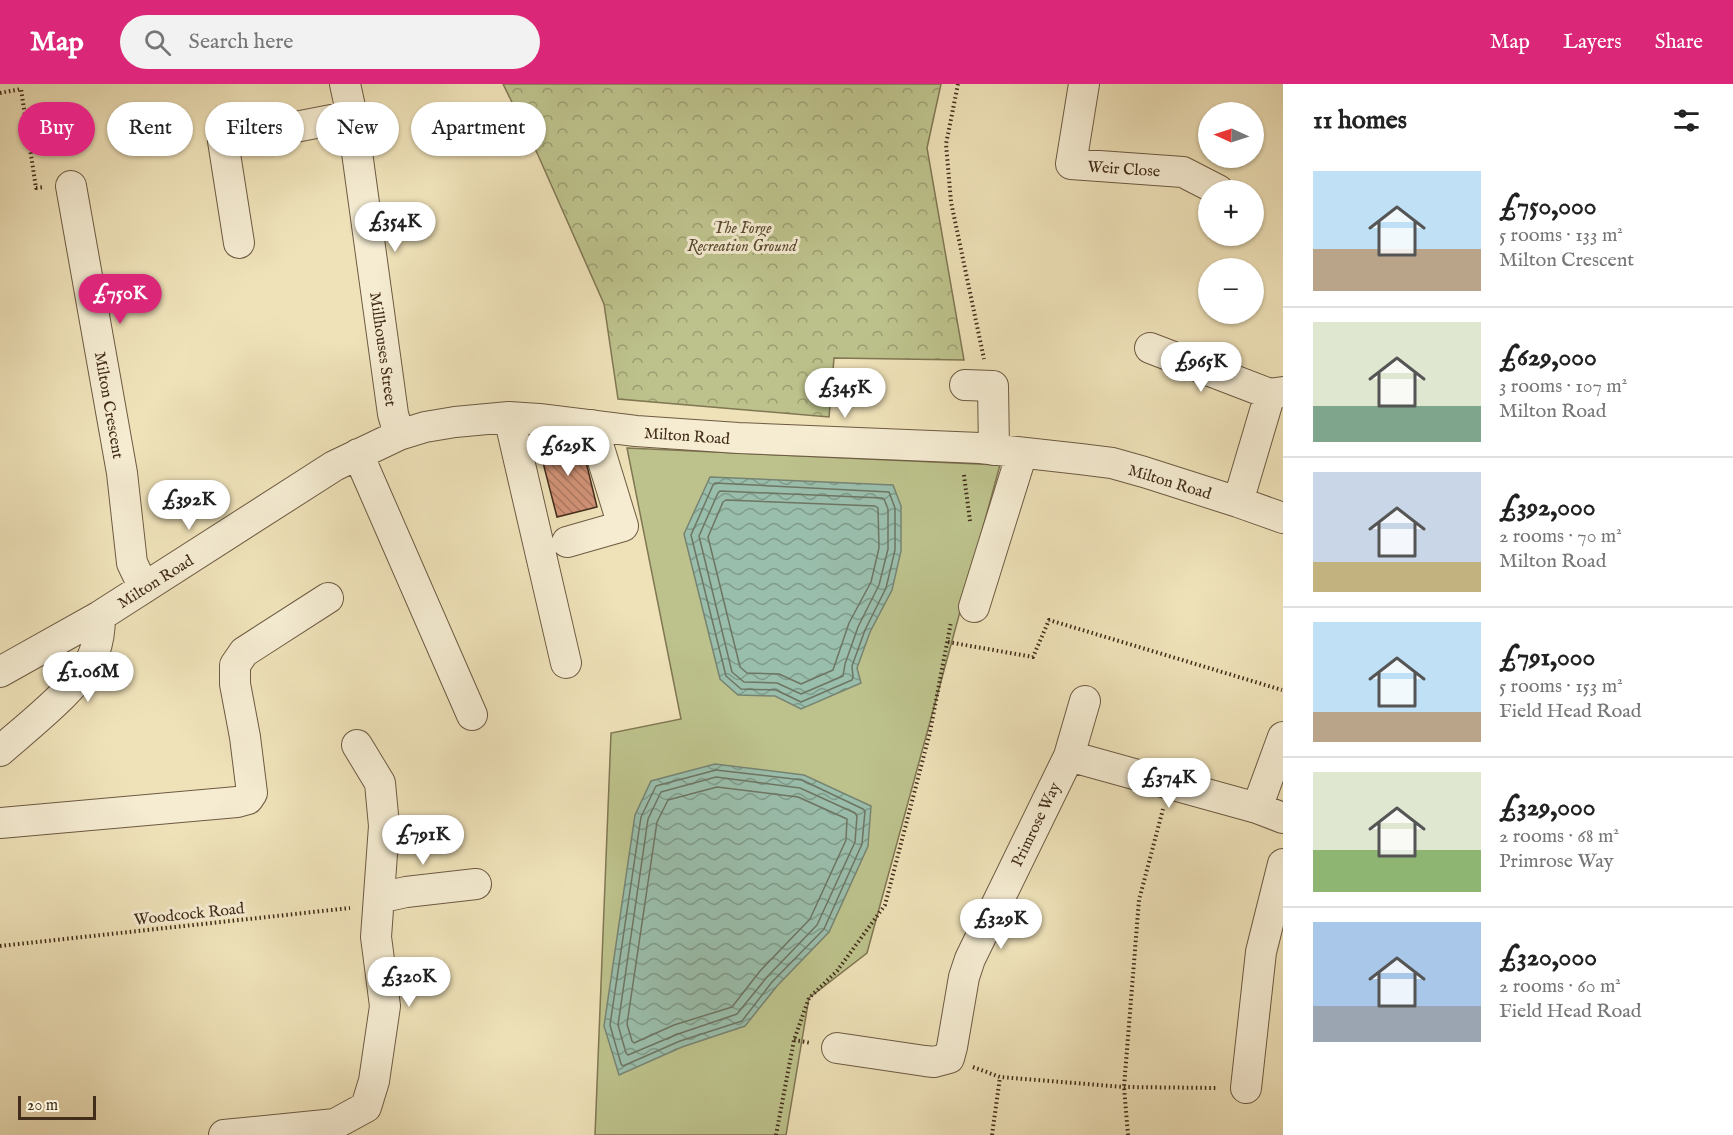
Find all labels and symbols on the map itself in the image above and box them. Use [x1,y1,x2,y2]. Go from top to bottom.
north arrow [1198,102,1264,168]
street label: Weir Close [1087,157,1161,183]
pin: £354K [353,202,437,253]
park label: The Forge Recreation Ground [687,219,798,257]
pin: £750K [78,274,162,325]
street label: Millhouses Street [364,291,400,408]
pin: £965K [1159,342,1243,393]
street label: Milton Crescent [89,350,127,461]
pin: £345K [803,368,887,419]
street label: Milton Road [643,424,731,450]
pin: £629K [526,426,610,477]
street label: Milton Road [1125,461,1214,505]
pin: £392K [147,480,231,531]
street label: Milton Road [114,551,198,614]
pin: £1.06M [39,652,137,703]
pin: £374K [1127,758,1211,809]
street label: Primrose Way [1008,779,1066,870]
pin: £791K [381,815,465,866]
street label: Woodcock Road [133,899,246,931]
pin: £329K [959,899,1043,950]
pin: £320K [367,957,451,1008]
scale bar [18,1093,96,1120]

